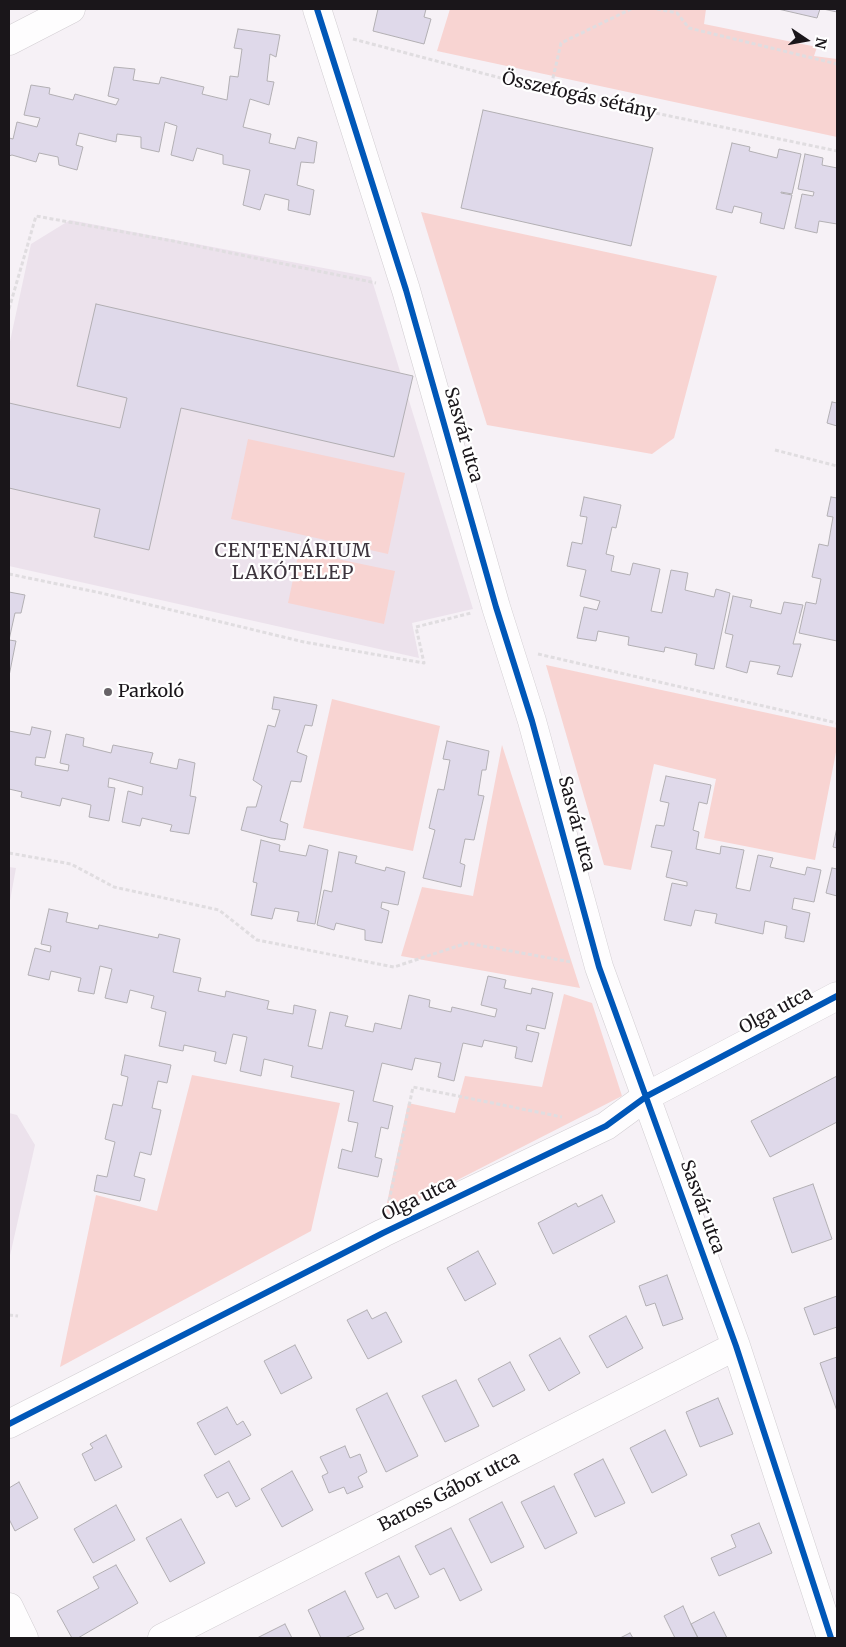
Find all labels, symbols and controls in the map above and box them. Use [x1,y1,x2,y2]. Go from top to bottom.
north arrow [781,15,831,65]
text: N [811,36,831,50]
street label: Összefogás sétány [500,68,658,124]
street label: Sasvár utca [439,385,487,485]
district label: CENTENÁRIUM LAKÓTELEP [213,541,373,585]
place label: Parkoló [118,681,184,703]
marker: Parkoló [102,686,114,698]
street label: Sasvár utca [553,774,599,874]
street label: Olga utca [736,983,816,1039]
street label: Sasvár utca [675,1157,729,1257]
street label: Olga utca [379,1172,459,1226]
street label: Baross Gábor utca [375,1447,523,1537]

